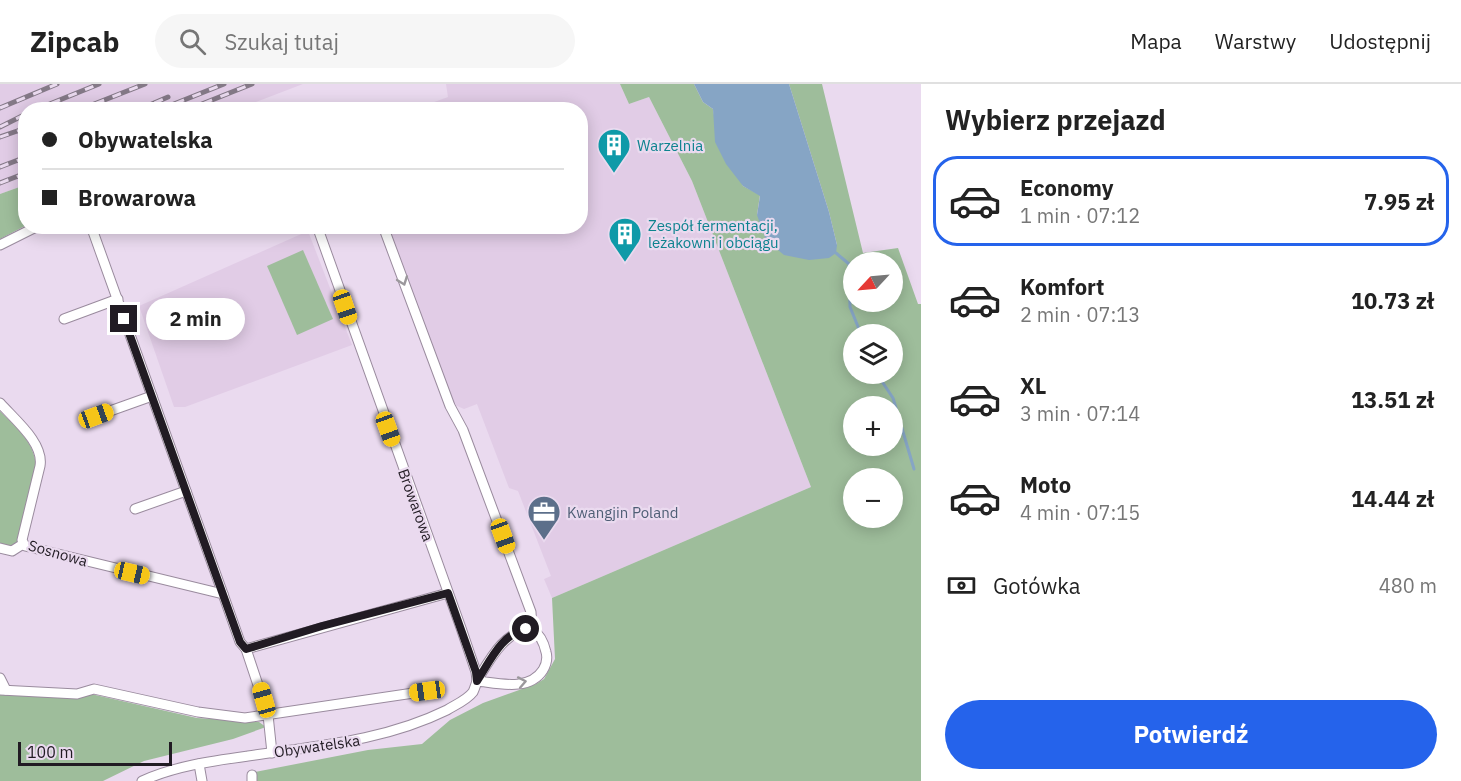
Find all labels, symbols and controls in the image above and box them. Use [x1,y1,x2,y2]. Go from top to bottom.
search box [155,14,575,68]
text: Zipcab [30,23,119,60]
icon: search [176,25,209,58]
text: Szukaj tutaj [224,27,339,56]
text: Mapa [1130,27,1182,55]
text: Warstwy [1215,27,1296,55]
text: Udostępnij [1329,27,1431,55]
text: Wybierz przejazd [945,102,1166,137]
text: Obywatelska [78,125,213,154]
building icon: Warzelnia [596,127,632,174]
place label: Warzelnia [637,136,703,155]
text: Economy [1020,173,1114,202]
icon: car [948,174,1002,228]
text: Browarowa [78,183,196,212]
text: 7.95 zł [1364,187,1434,216]
text: 1 min · 07:12 [1020,202,1140,229]
building icon: Zespół fermentacji, leżakowni i obciągu [607,216,643,263]
place label: Zespół fermentacji, leżakowni i obciągu [648,216,779,252]
north arrow [843,252,903,312]
map controls [843,252,903,528]
text: Komfort [1020,272,1105,301]
icon: car [948,273,1002,327]
one-way arrow [396,275,409,286]
text: 10.73 zł [1351,286,1434,315]
car [331,287,359,327]
callout: 2 min [145,298,244,340]
text: 2 min · 07:13 [1020,301,1140,328]
route end [110,305,137,332]
text: 2 min [169,305,222,332]
button: layers [843,324,903,384]
text: XL [1020,371,1046,400]
icon: car [948,372,1002,426]
text: 13.51 zł [1351,385,1434,414]
button: + [843,396,903,456]
text: 3 min · 07:14 [1020,400,1140,427]
car [76,401,116,431]
car [373,409,403,449]
street label: Browarowa [394,466,438,544]
button: − [843,468,903,528]
text: Moto [1020,470,1071,499]
icon: car [948,471,1002,525]
text: 14.44 zł [1351,484,1434,513]
office icon: Kwangjin Poland [526,494,562,541]
text: 4 min · 07:15 [1020,499,1140,526]
place label: Kwangjin Poland [567,503,678,522]
car [488,516,518,556]
street label: Sosnowa [26,536,90,570]
car [112,560,152,586]
icon: cash [945,569,978,602]
text: Gotówka [993,571,1081,600]
text: 480 m [1379,572,1437,599]
route start [512,615,539,642]
one-way arrow [516,676,526,689]
car [250,680,278,720]
car [408,680,446,702]
button: Potwierdź [945,700,1437,769]
street label: Obywatelska [273,731,361,761]
scale bar [18,739,172,766]
text: 100 m [27,742,74,762]

